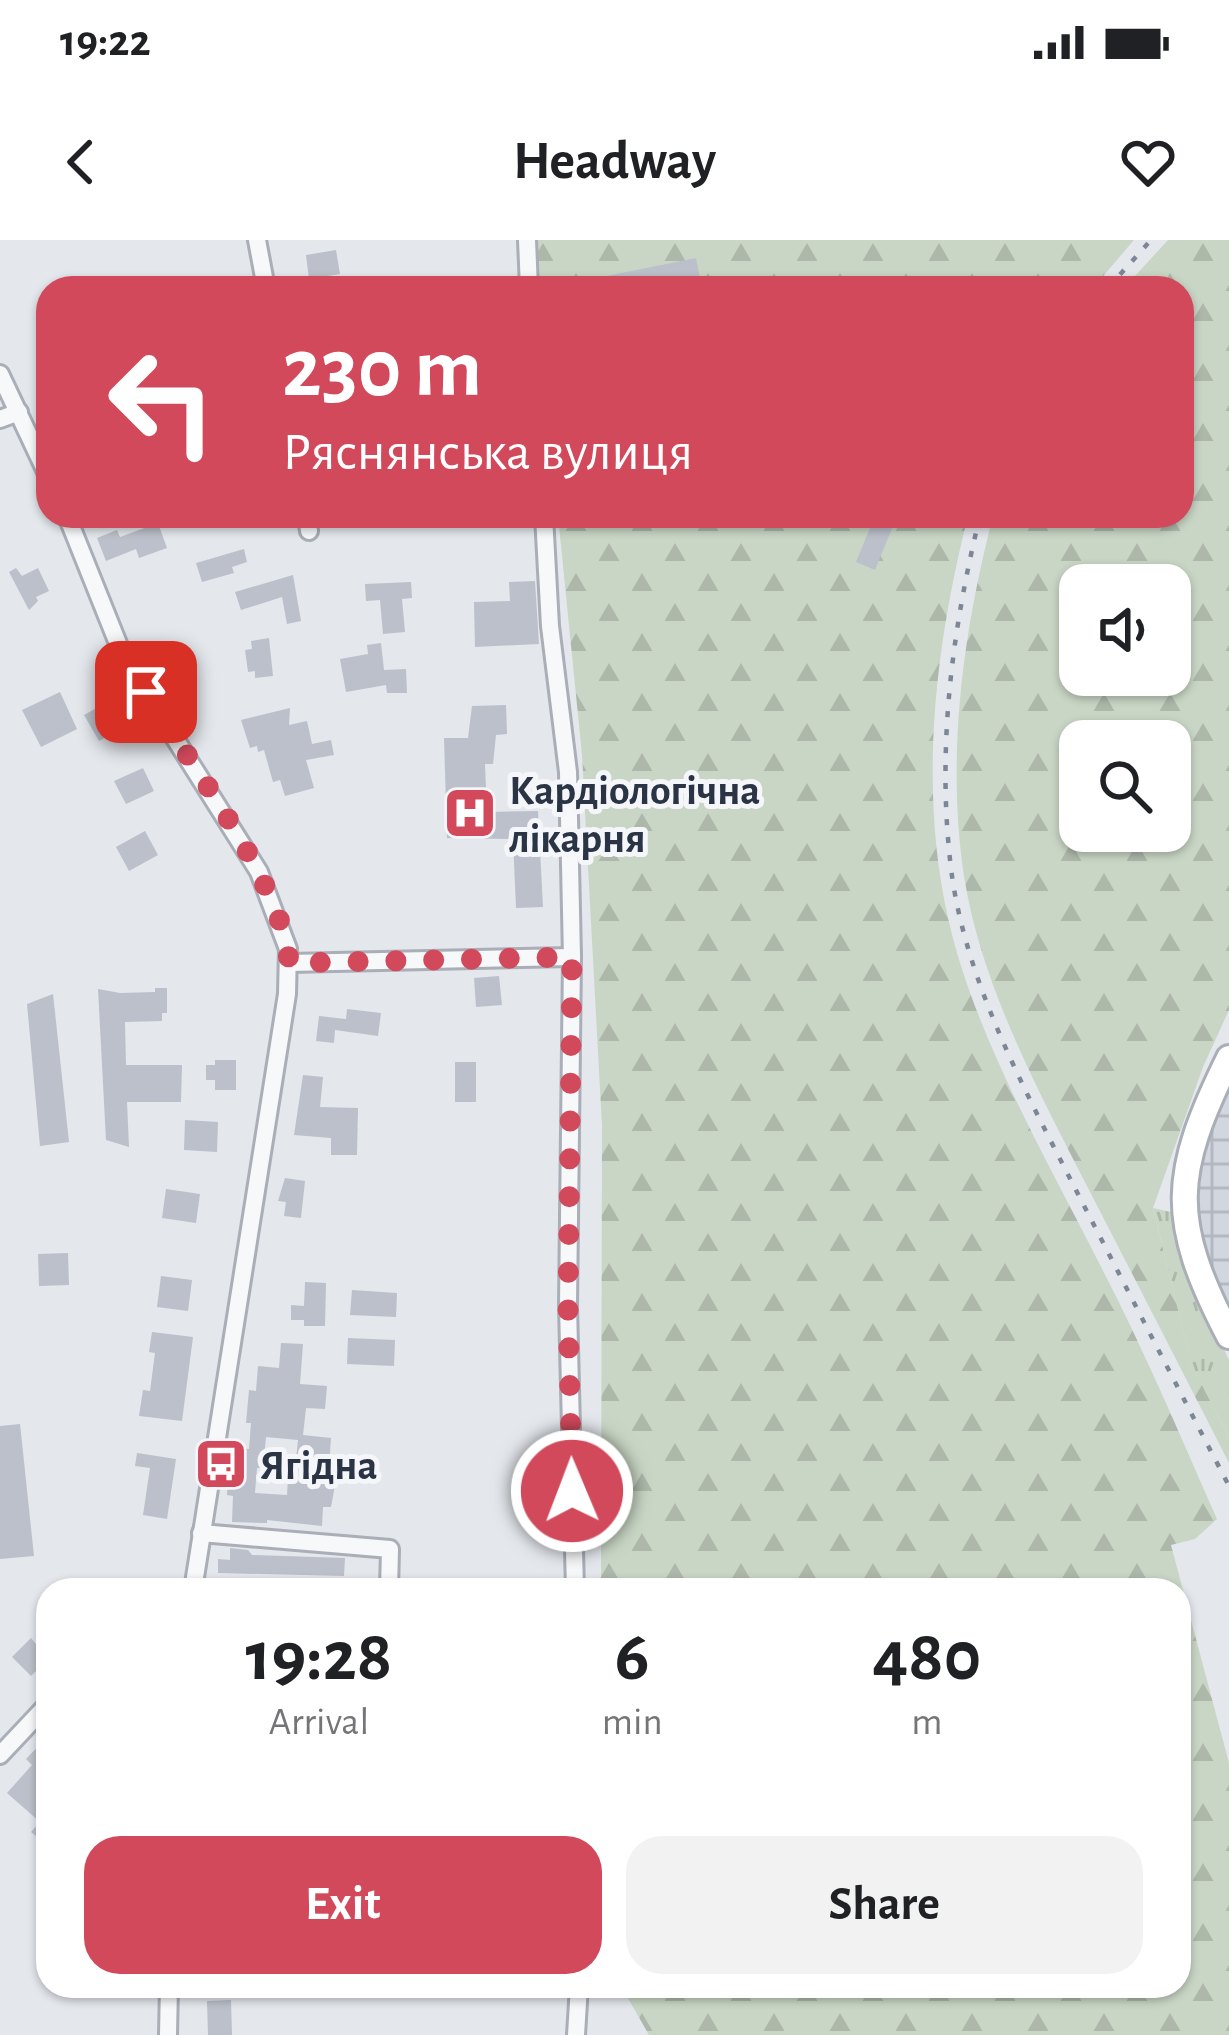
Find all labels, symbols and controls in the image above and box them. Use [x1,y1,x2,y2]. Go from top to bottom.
text: 19:22 [60,19,151,64]
icon: back [48,129,114,195]
icon: heart [1115,129,1181,195]
text: Headway [513,135,716,189]
icon: left [84,324,240,480]
text: 230 m [282,328,482,412]
text: Ряснянська вулиця [282,426,693,480]
map controls [1059,564,1191,852]
button: sound [1059,564,1191,696]
pin [95,641,197,743]
icon: arrive [113,659,179,725]
button: search [1059,720,1191,852]
place label: Кардіологічна лікарня [509,770,760,860]
hospital icon: Кардіологічна лікарня [442,785,498,841]
position arrow [509,1428,635,1554]
bus stop icon: Ягідна [193,1436,249,1492]
place label: Ягідна [260,1445,377,1487]
text: 19:28 [246,1621,392,1693]
text: 6 [615,1621,650,1693]
text: 480 [872,1621,981,1693]
text: Arrival [269,1703,369,1742]
text: min [602,1703,663,1742]
text: m [911,1703,942,1742]
button: Exit [84,1836,602,1974]
button: Share [626,1836,1143,1974]

